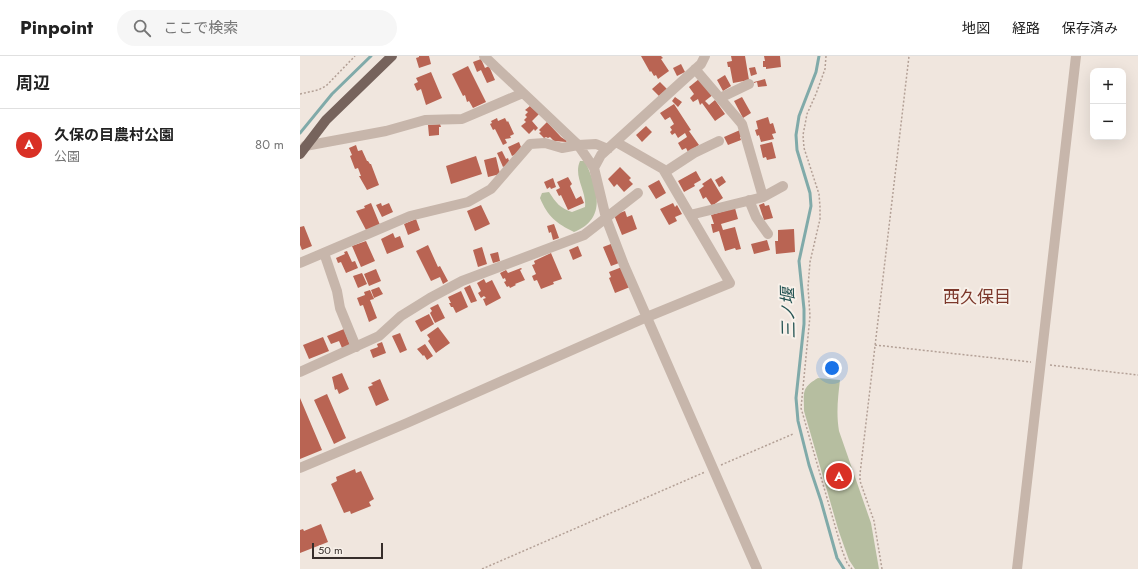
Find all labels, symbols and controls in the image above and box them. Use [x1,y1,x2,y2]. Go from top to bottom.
search box [117,10,397,46]
text: Pinpoint [20,14,93,41]
icon: search [131,17,153,39]
text: ここで検索 [163,17,238,39]
text: 地図 [962,18,990,38]
text: 経路 [1012,18,1040,38]
text: 保存済み [1062,18,1118,38]
map controls [1090,68,1126,140]
button: + [1090,68,1126,104]
text: 周辺 [16,71,50,95]
button: − [1090,104,1126,140]
text: 久保の目農村公園 [54,124,174,146]
text: A [24,135,34,154]
text: 80 m [255,135,284,154]
text: 公園 [54,147,80,166]
water label: 三ノ堰 [776,284,800,339]
district label: 西久保目 [943,285,1011,309]
your location [822,358,842,378]
pin: A [826,461,852,491]
scale bar [312,541,383,560]
text: 50 m [318,542,343,558]

